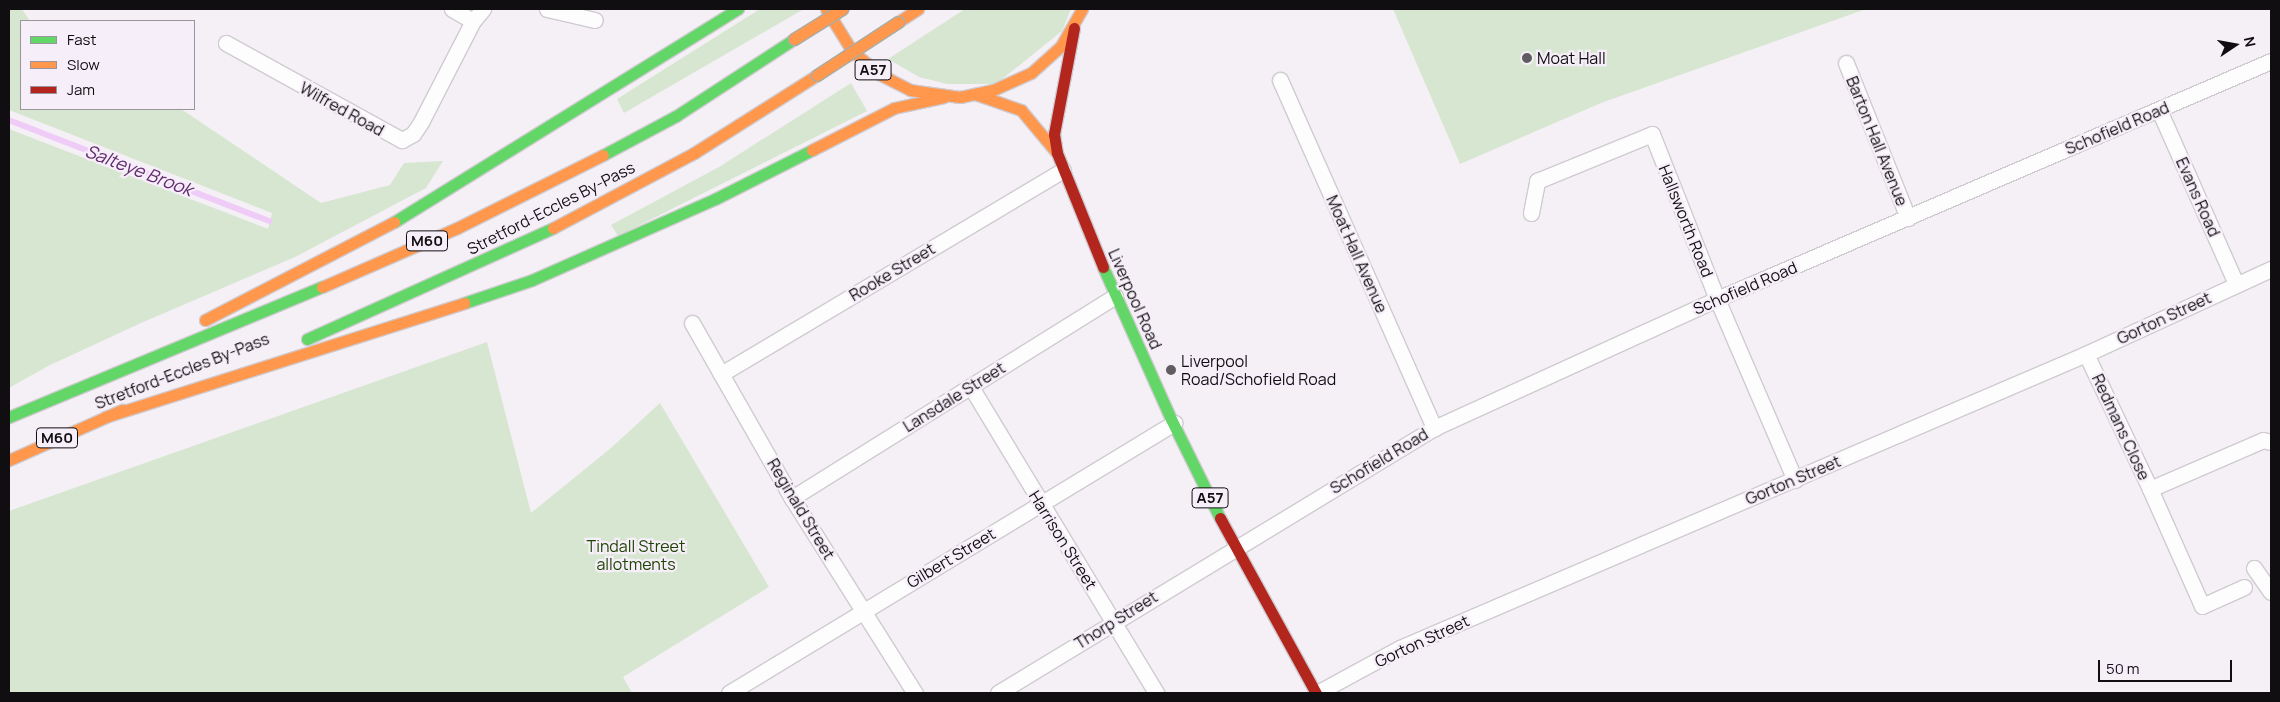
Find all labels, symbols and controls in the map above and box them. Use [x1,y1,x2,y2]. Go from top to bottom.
legend [20,20,195,110]
north arrow [2210,20,2260,70]
text: Fast [67,29,96,50]
text: N [2240,35,2260,49]
place label: Moat Hall [1537,48,1606,68]
marker: Moat Hall [1521,52,1533,64]
text: Slow [67,54,100,75]
road number: A57 [854,58,892,82]
street label: Barton Hall Avenue [1842,73,1912,209]
street label: Wilfred Road [297,78,387,140]
text: Jam [67,79,95,100]
street label: Schofield Road [2062,97,2172,159]
water label: Salteye Brook [82,140,196,200]
street label: Evans Road [2172,154,2224,240]
street label: Stretford-Eccles By-Pass [464,157,638,259]
street label: Hallsworth Road [1655,162,1717,280]
street label: Moat Hall Avenue [1322,192,1392,316]
road number: M60 [406,228,448,254]
street label: Rooke Street [846,239,938,305]
street label: Liverpool Road [1104,246,1166,352]
street label: Schofield Road [1690,257,1800,319]
street label: Gorton Street [2114,288,2214,348]
street label: Stretford-Eccles By-Pass [92,329,272,413]
place label: Liverpool Road/Schofield Road [1181,351,1336,389]
street label: Lansdale Street [899,358,1009,436]
marker: Liverpool Road/Schofield Road [1165,364,1177,376]
street label: Redmans Close [2088,371,2154,483]
street label: Schofield Road [1326,424,1432,498]
road number: M60 [36,426,78,450]
street label: Gorton Street [1742,451,1844,509]
street label: Reginald Street [763,455,839,563]
road number: A57 [1191,486,1229,510]
street label: Harrison Street [1025,487,1101,593]
street label: Gilbert Street [903,524,999,592]
park label: Tindall Street allotments [587,536,685,574]
street label: Thorp Street [1071,587,1161,653]
street label: Gorton Street [1372,611,1472,671]
scale bar [2100,650,2234,682]
text: 50 m [2106,658,2140,679]

